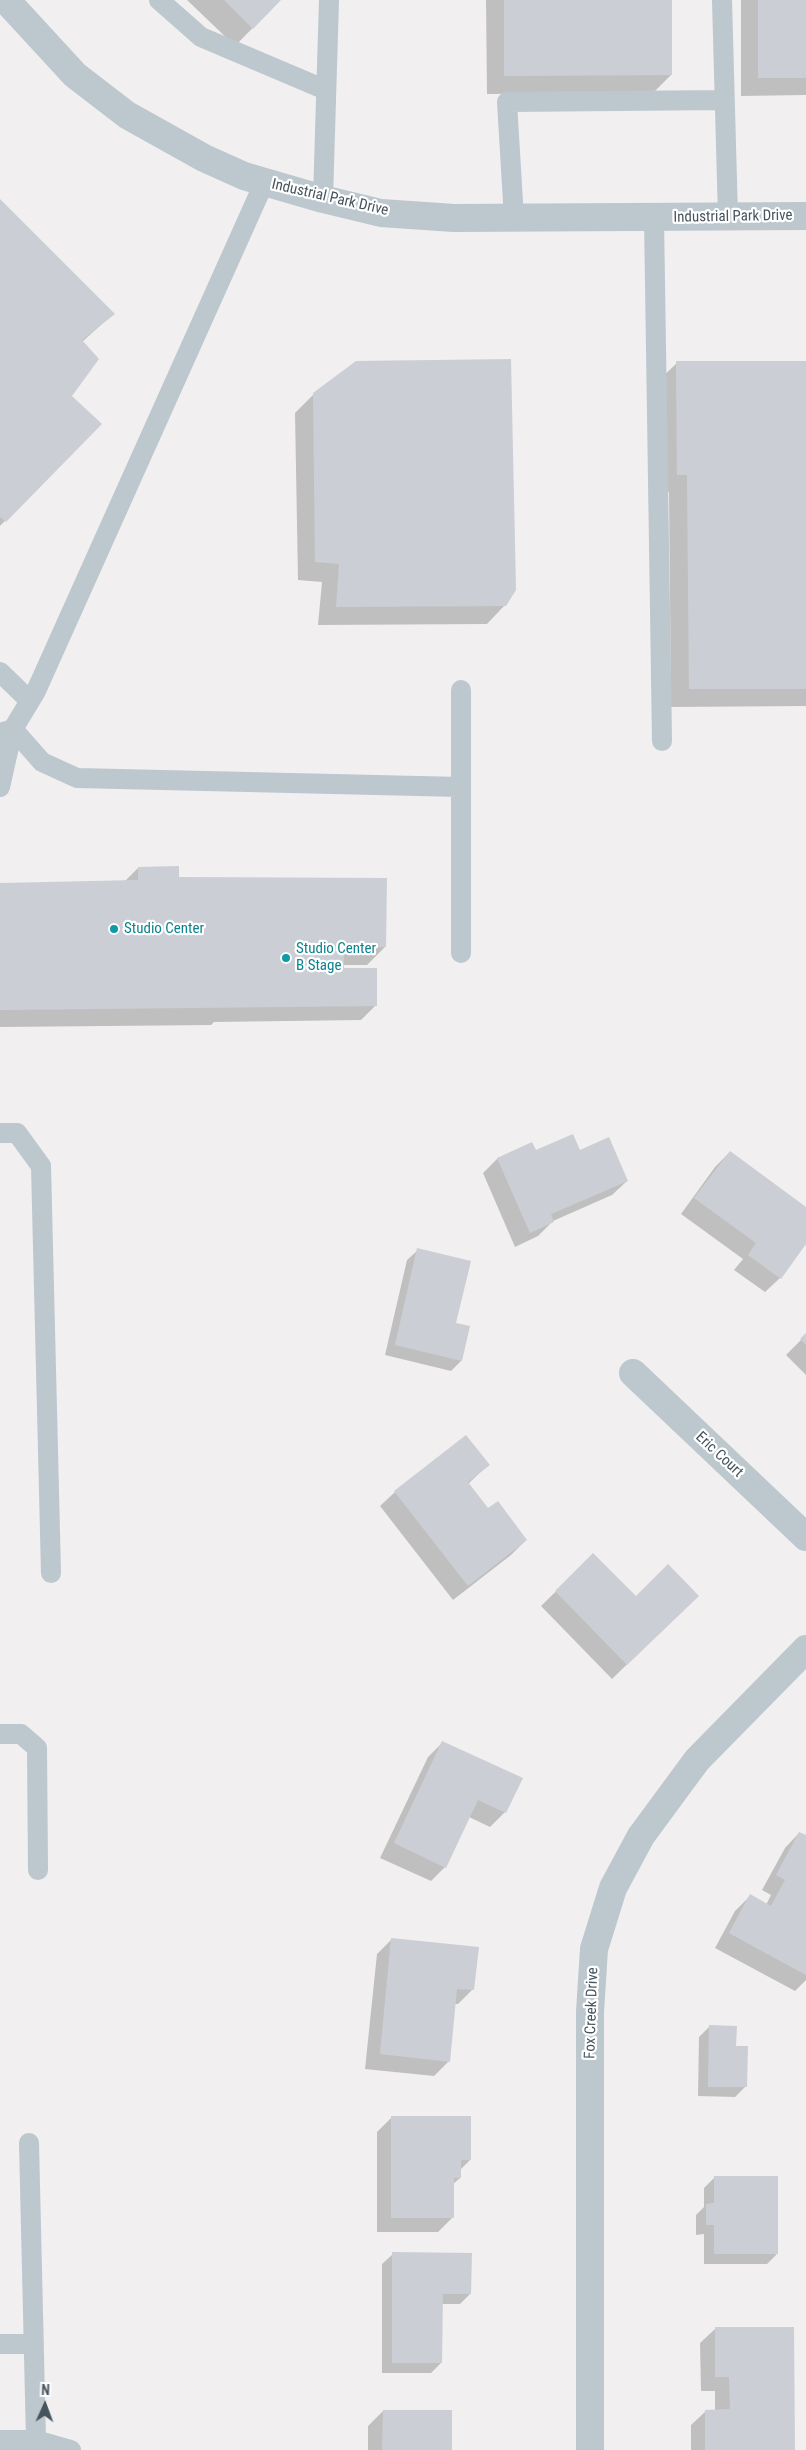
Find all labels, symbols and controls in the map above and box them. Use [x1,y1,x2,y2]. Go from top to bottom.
street label: Industrial Park Drive [270,176,390,220]
street label: Industrial Park Drive [673,207,793,227]
place label: Studio Center [124,920,204,938]
marker: Studio Center [108,923,120,935]
place label: Studio Center B Stage [296,940,376,975]
marker: Studio Center B Stage [280,952,292,964]
street label: Eric Court [691,1428,747,1482]
street label: Fox Creek Drive [581,1967,603,2059]
north arrow [20,2380,70,2430]
text: N [41,2382,50,2398]

